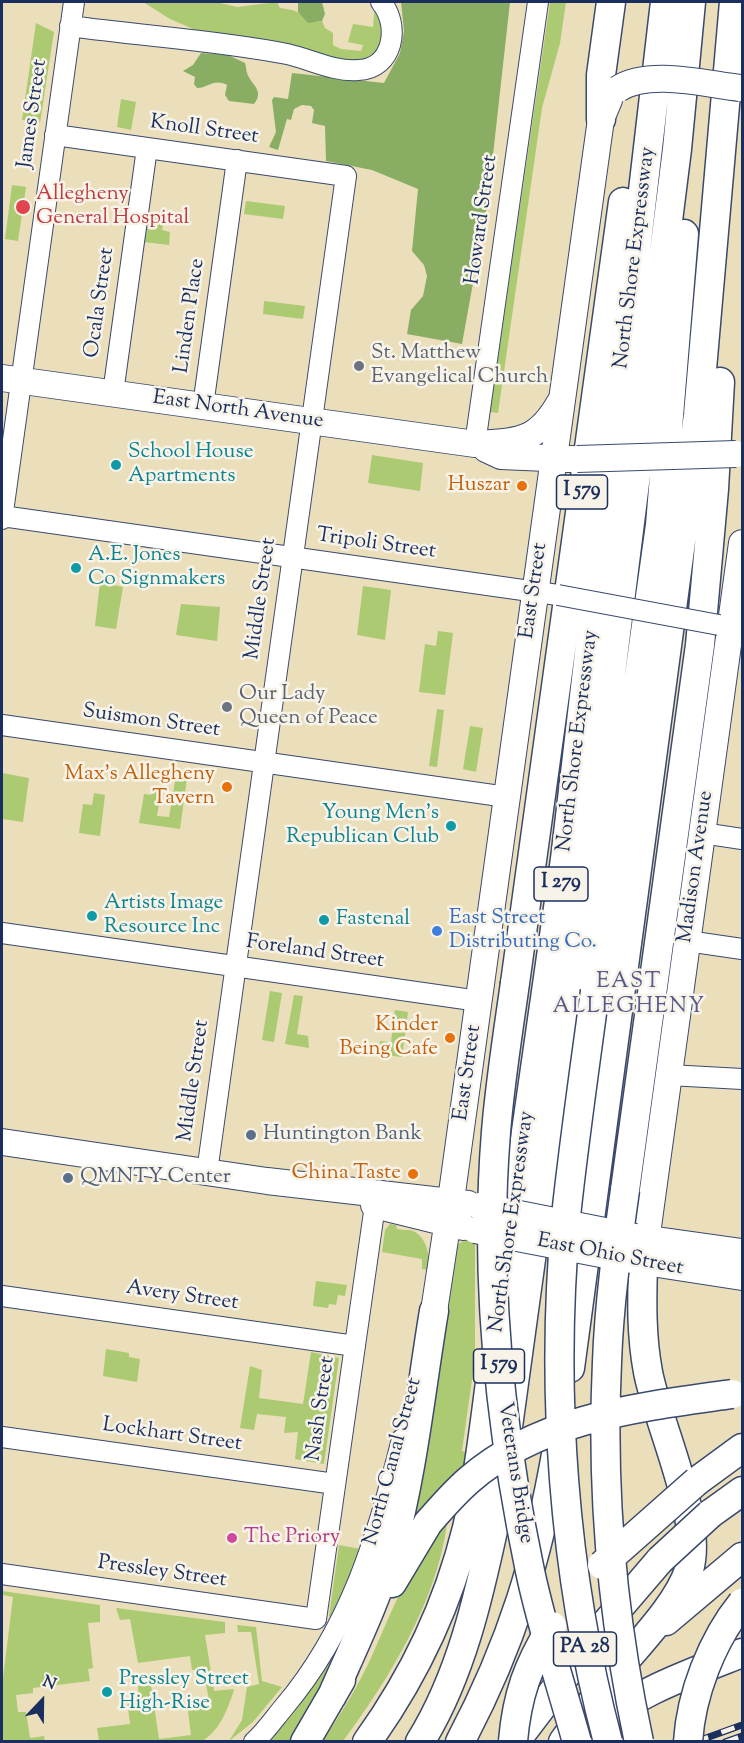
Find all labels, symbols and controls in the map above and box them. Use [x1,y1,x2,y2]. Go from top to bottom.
street label: James Street [14,58,54,170]
street label: Knoll Street [148,111,260,151]
street label: North Shore Expressway [610,146,662,370]
street label: Howard Street [461,153,505,287]
place label: Allegheny General Hospital [36,182,189,232]
marker: Allegheny General Hospital [14,198,32,216]
street label: Ocala Street [81,246,121,360]
street label: Linden Place [170,257,212,375]
place label: St. Matthew Evangelical Church [371,341,548,391]
marker: St. Matthew Evangelical Church [352,359,366,373]
street label: East North Avenue [151,387,325,435]
place label: School House Apartments [128,440,253,490]
marker: School House Apartments [109,458,123,472]
place label: Huszar [448,473,510,499]
road number: I 579 [556,475,608,509]
marker: Huszar [515,479,529,493]
street label: Tripoli Street [315,524,437,566]
street label: Middle Street [241,536,283,662]
street label: East Street [516,541,554,641]
place label: A.E. Jones Co Signmakers [88,543,225,593]
marker: A.E. Jones Co Signmakers [69,561,83,575]
street label: North Shore Expressway [553,629,605,853]
place label: Our Lady Queen of Peace [239,682,378,732]
street label: Suismon Street [81,700,221,744]
marker: Our Lady Queen of Peace [220,700,234,714]
place label: Max's Allegheny Tavern [65,762,215,812]
marker: Max's Allegheny Tavern [220,780,234,794]
street label: Madison Avenue [674,789,720,945]
place label: Young Men's Republican Club [286,801,439,851]
marker: Young Men's Republican Club [444,819,458,833]
road number: I 279 [534,867,588,901]
place label: Artists Image Resource Inc [104,891,223,941]
place label: East Street Distributing Co. [449,906,597,956]
place label: Fastenal [336,907,410,933]
marker: Artists Image Resource Inc [85,909,99,923]
marker: Fastenal [317,913,331,927]
marker: East Street Distributing Co. [430,924,444,938]
street label: Foreland Street [245,931,385,975]
district label: EAST ALLEGHENY [552,970,706,1022]
place label: Kinder Being Cafe [339,1013,438,1063]
street label: Middle Street [174,1018,216,1144]
street label: East Street [450,1023,488,1123]
marker: Kinder Being Cafe [443,1031,457,1045]
street label: North Shore Expressway [485,1110,541,1334]
place label: Huntington Bank [263,1122,422,1148]
marker: Huntington Bank [244,1128,258,1142]
place label: China Taste [291,1161,401,1187]
place label: QMNTY Center [80,1165,231,1191]
marker: China Taste [406,1167,420,1181]
marker: QMNTY Center [61,1171,75,1185]
street label: East Ohio Street [535,1229,685,1283]
street label: Avery Street [124,1277,240,1317]
road number: I 579 [474,1349,524,1383]
street label: Nash Street [302,1355,342,1463]
street label: North Canal Street [359,1375,429,1549]
street label: Veterans Bridge [490,1401,538,1545]
street label: Lockhart Street [101,1414,243,1458]
place label: The Priory [244,1525,340,1551]
marker: The Priory [225,1531,239,1545]
street label: Pressley Street [96,1551,228,1595]
road number: PA 28 [554,1632,616,1666]
place label: Pressley Street High-Rise [119,1667,249,1717]
north arrow [12,1671,72,1731]
text: N [39,1671,59,1697]
marker: Pressley Street High-Rise [100,1685,114,1699]

